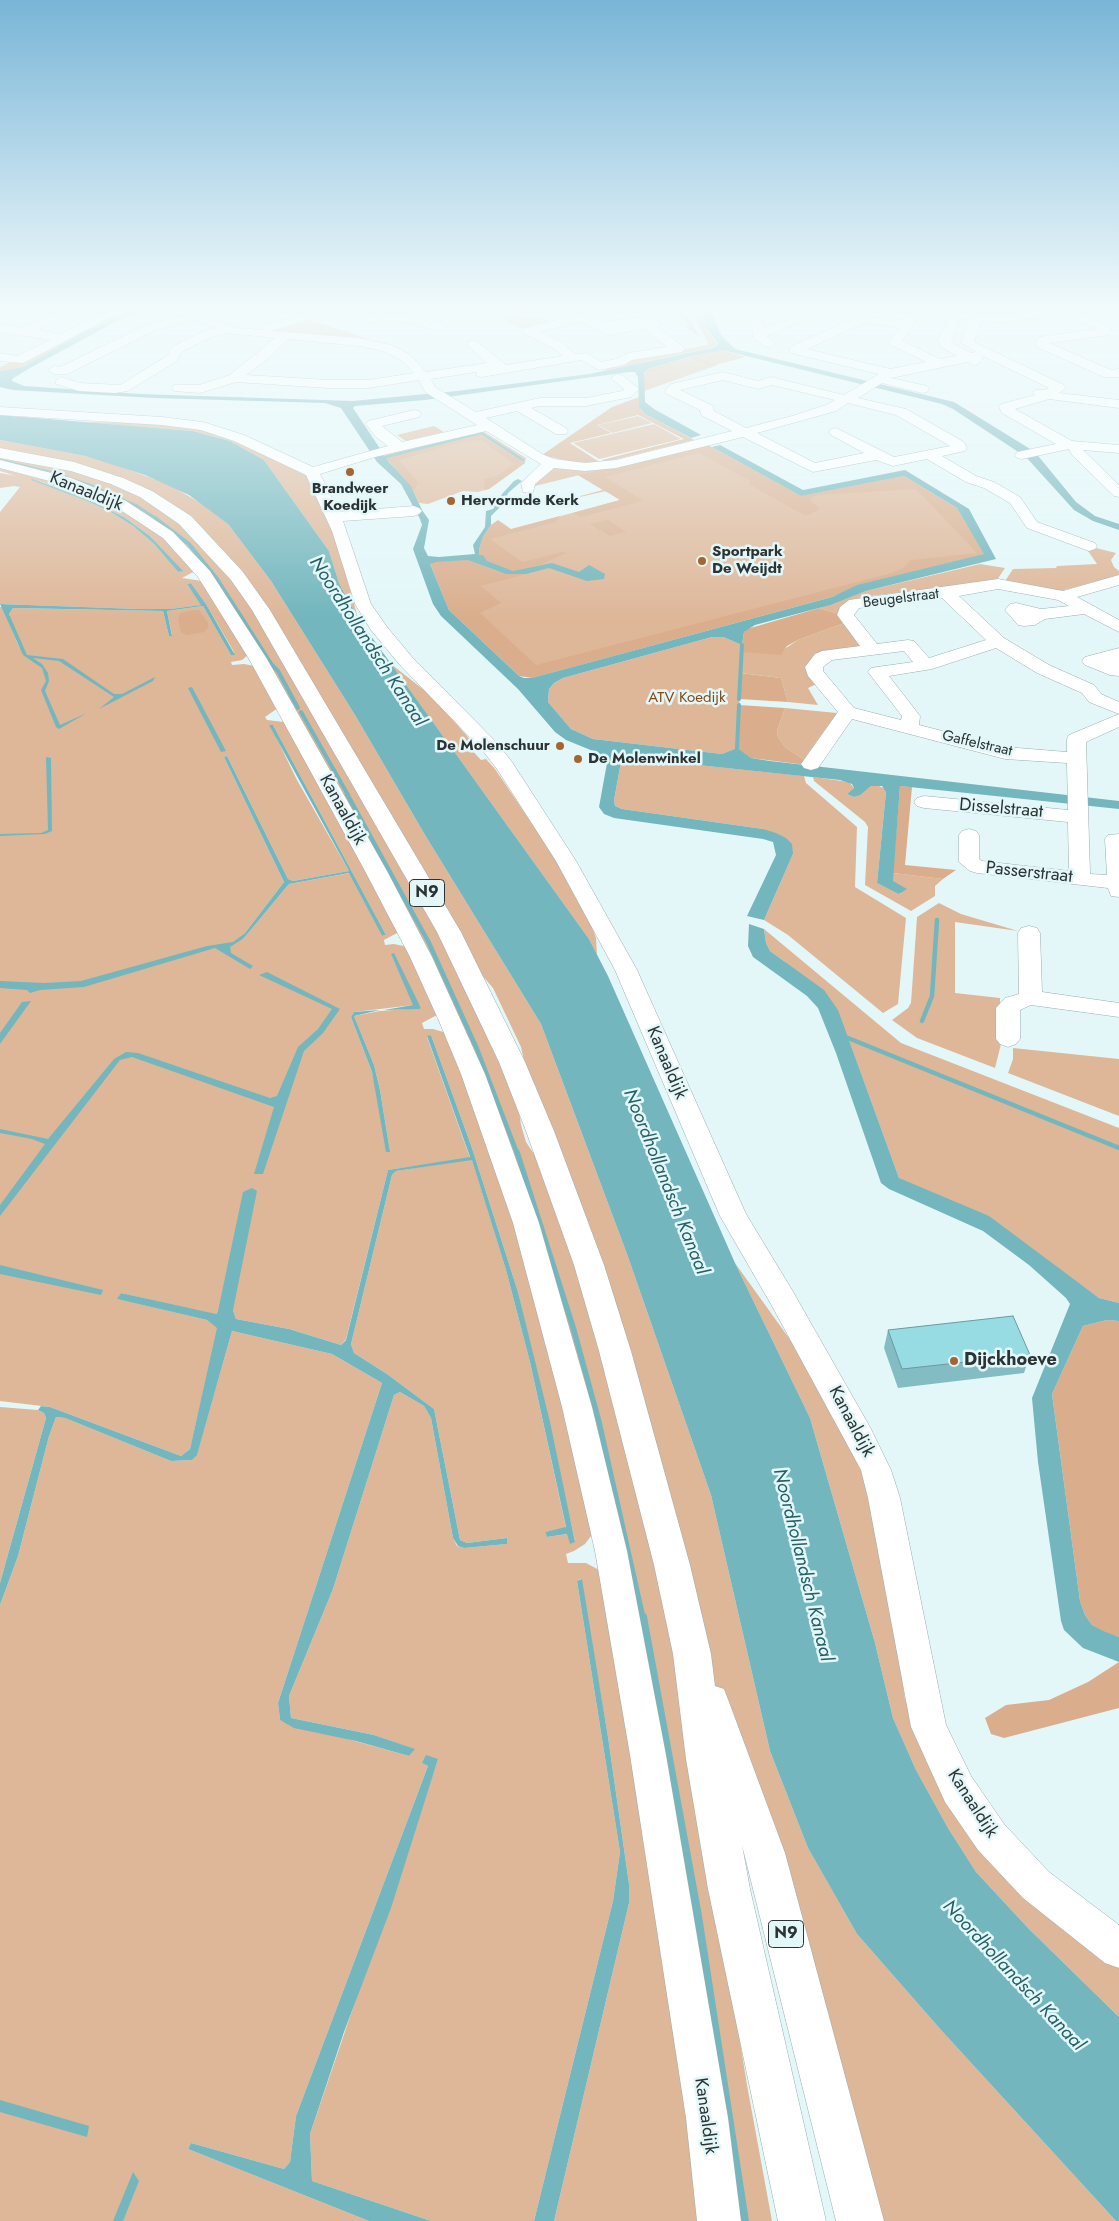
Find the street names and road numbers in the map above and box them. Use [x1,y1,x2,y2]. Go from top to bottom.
street label: Kanaaldijk [46,468,126,516]
street label: Beugelstraat [862,585,940,613]
street label: Gaffelstraat [940,727,1014,761]
street label: Kanaaldijk [314,771,370,849]
street label: Disselstraat [958,795,1044,823]
street label: Passerstraat [984,858,1074,888]
road number: N9 [410,880,444,906]
street label: Kanaaldijk [641,1023,691,1103]
street label: Kanaaldijk [823,1383,879,1461]
street label: Kanaaldijk [942,1766,1002,1842]
road number: N9 [768,1920,804,1948]
street label: Kanaaldijk [689,2076,721,2156]

